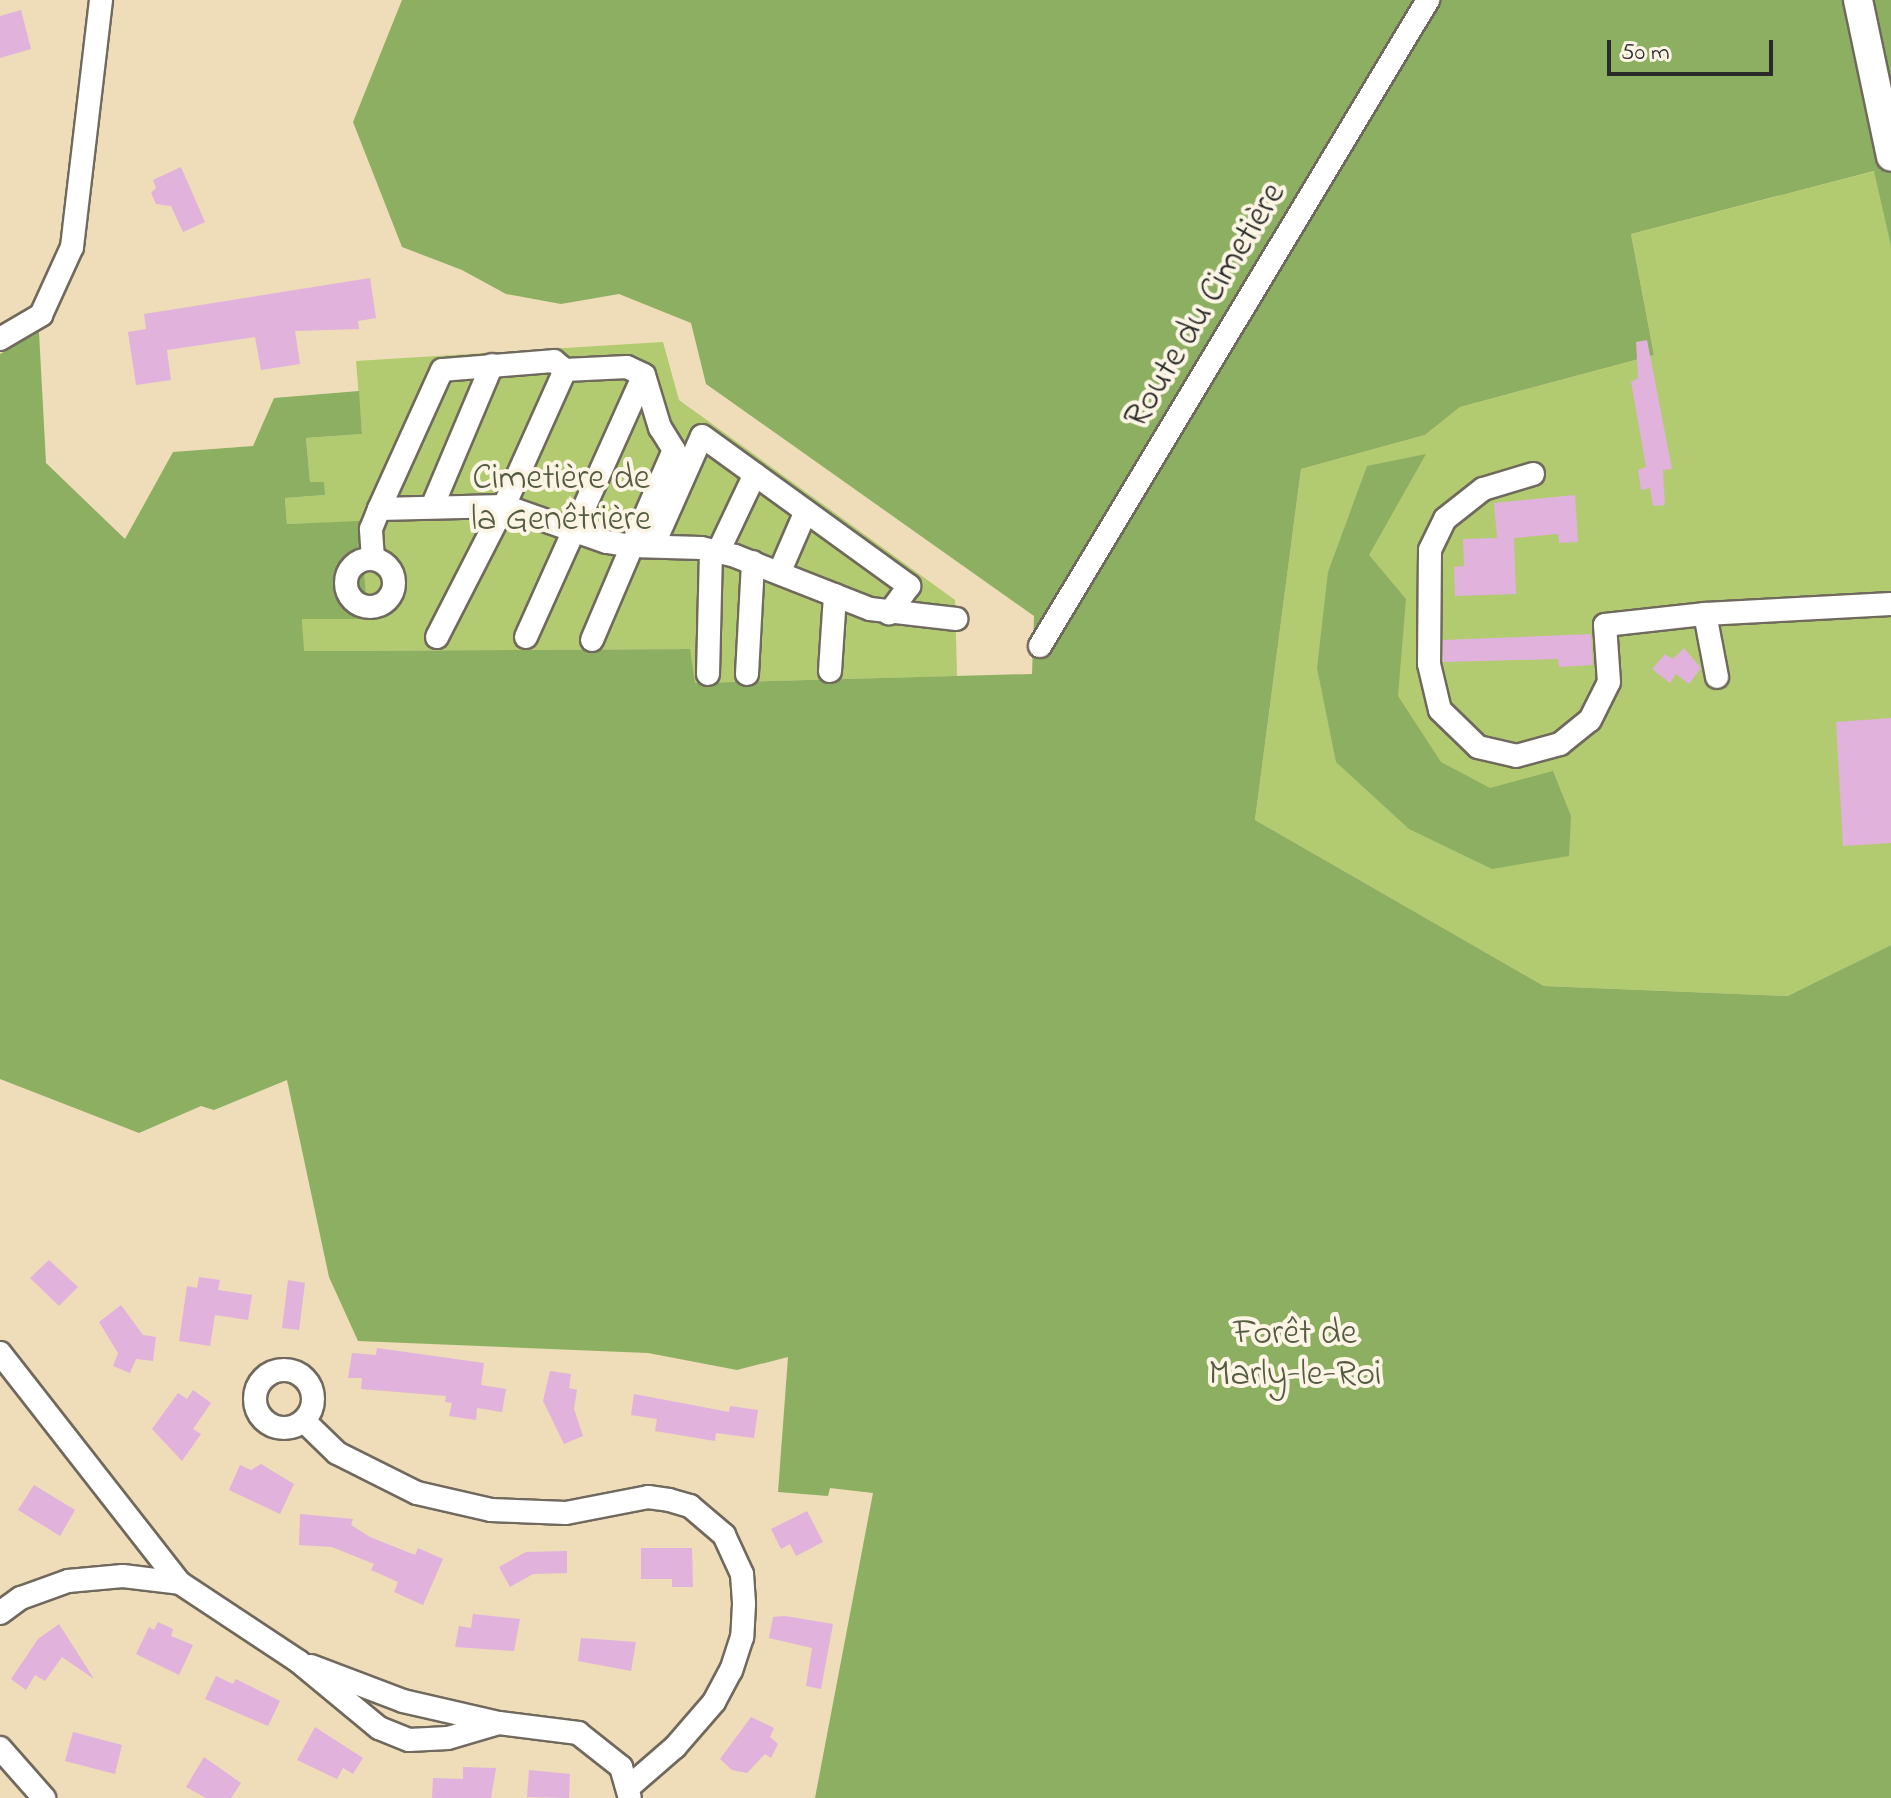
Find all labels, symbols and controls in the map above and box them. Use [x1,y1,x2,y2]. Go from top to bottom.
scale bar [1611,24,1777,74]
text: 50 m [1621,36,1670,71]
street label: Route du Cimetière [1116,176,1296,436]
park label: Cimetière de la Genêtrière [471,457,651,542]
park label: Forêt de Marly-le-Roi [1209,1312,1381,1397]

